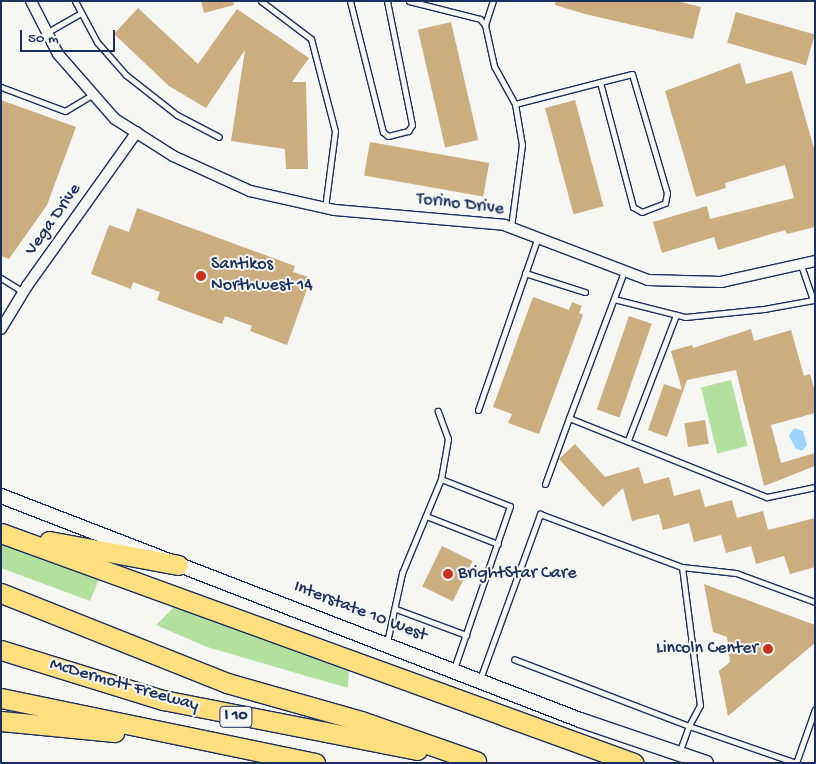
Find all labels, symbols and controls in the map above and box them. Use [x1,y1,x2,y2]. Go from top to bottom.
scale bar [22,20,118,52]
text: 50 m [28,30,59,48]
street label: Vega Drive [21,180,87,260]
street label: Torino Drive [415,189,505,221]
place label: Santikos Northwest 14 [211,255,313,298]
marker: Santikos Northwest 14 [195,270,207,282]
place label: BrightStar Care [458,563,576,585]
marker: BrightStar Care [442,568,454,580]
street label: Interstate 10 West [290,577,430,647]
place label: Lincoln Center [656,638,758,660]
marker: Lincoln Center [762,643,774,655]
street label: McDermott Freeway [47,654,201,718]
road number: I 10 [218,704,254,730]

